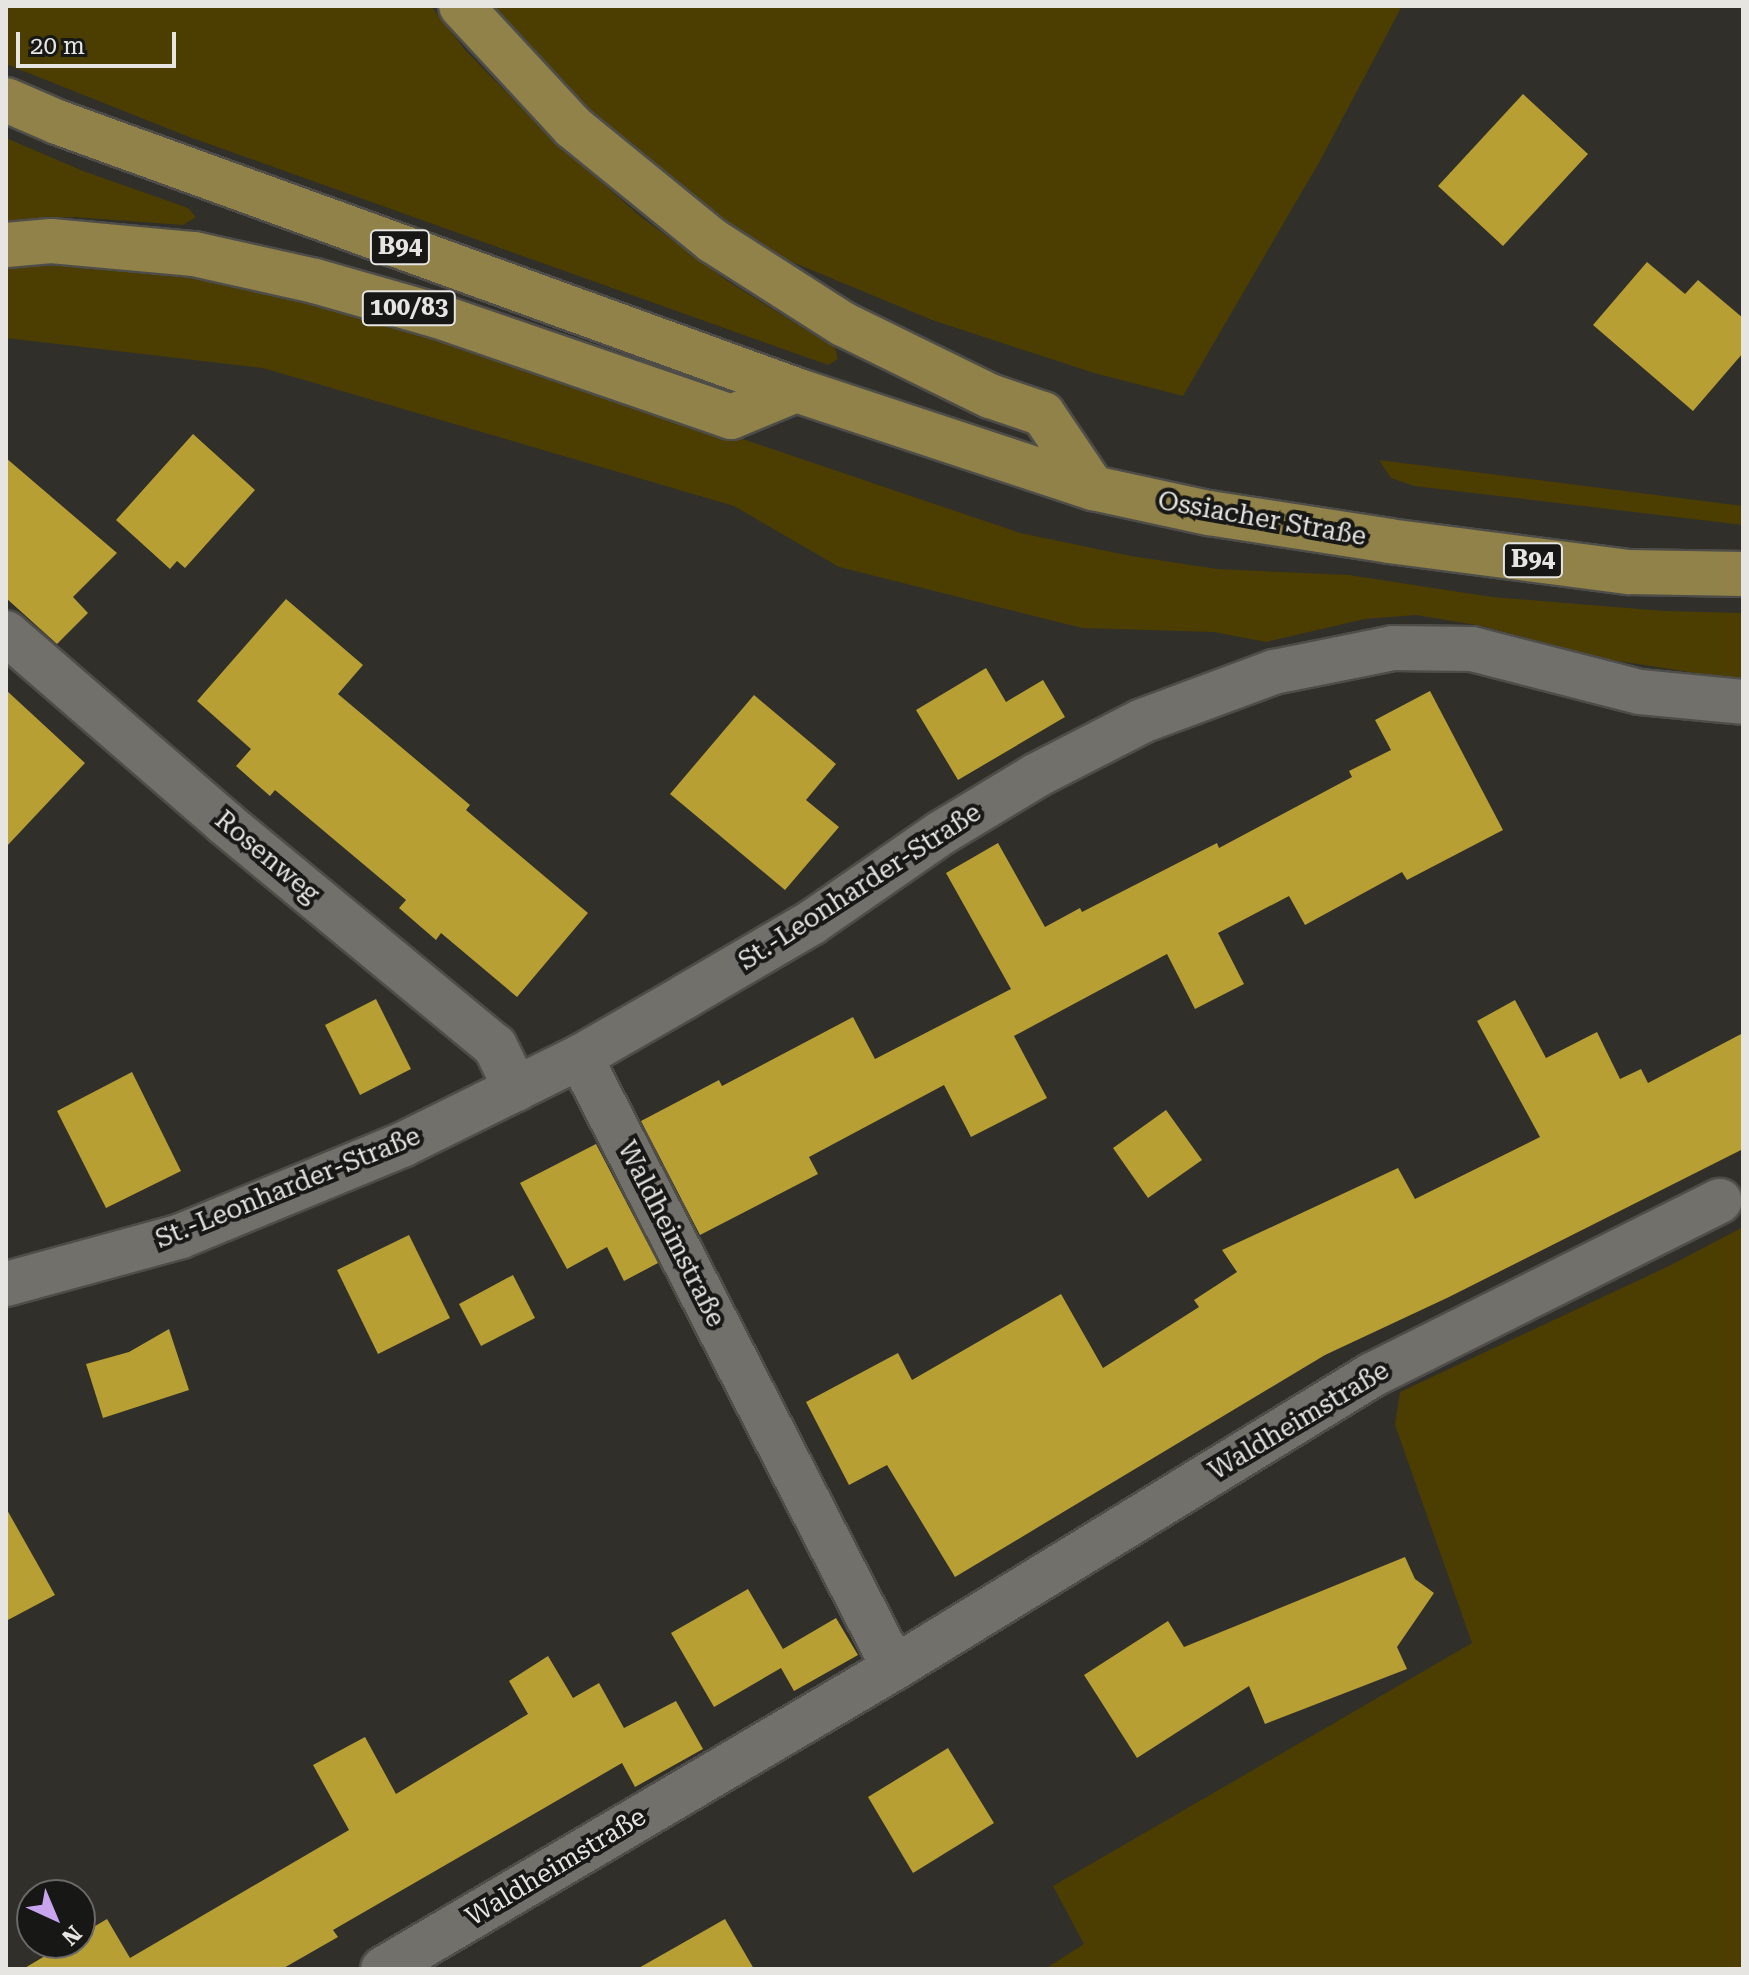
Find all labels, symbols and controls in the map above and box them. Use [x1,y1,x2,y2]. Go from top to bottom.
scale bar [20,16,180,66]
text: 20 m [30,32,85,60]
road number: B94 [368,227,432,267]
road number: 100/83 [361,288,457,328]
street label: Ossiacher Straße [1155,485,1369,553]
road number: B94 [1501,540,1565,580]
street label: St.-Leonharder-Straße [733,797,987,977]
street label: Rosenweg [209,804,325,910]
street label: St.-Leonharder-Straße [151,1121,425,1255]
street label: Waldheimstraße [611,1136,731,1332]
street label: Waldheimstraße [1203,1355,1395,1487]
street label: Waldheimstraße [460,1801,652,1933]
north arrow [16,1879,96,1959]
text: N [57,1920,86,1950]

